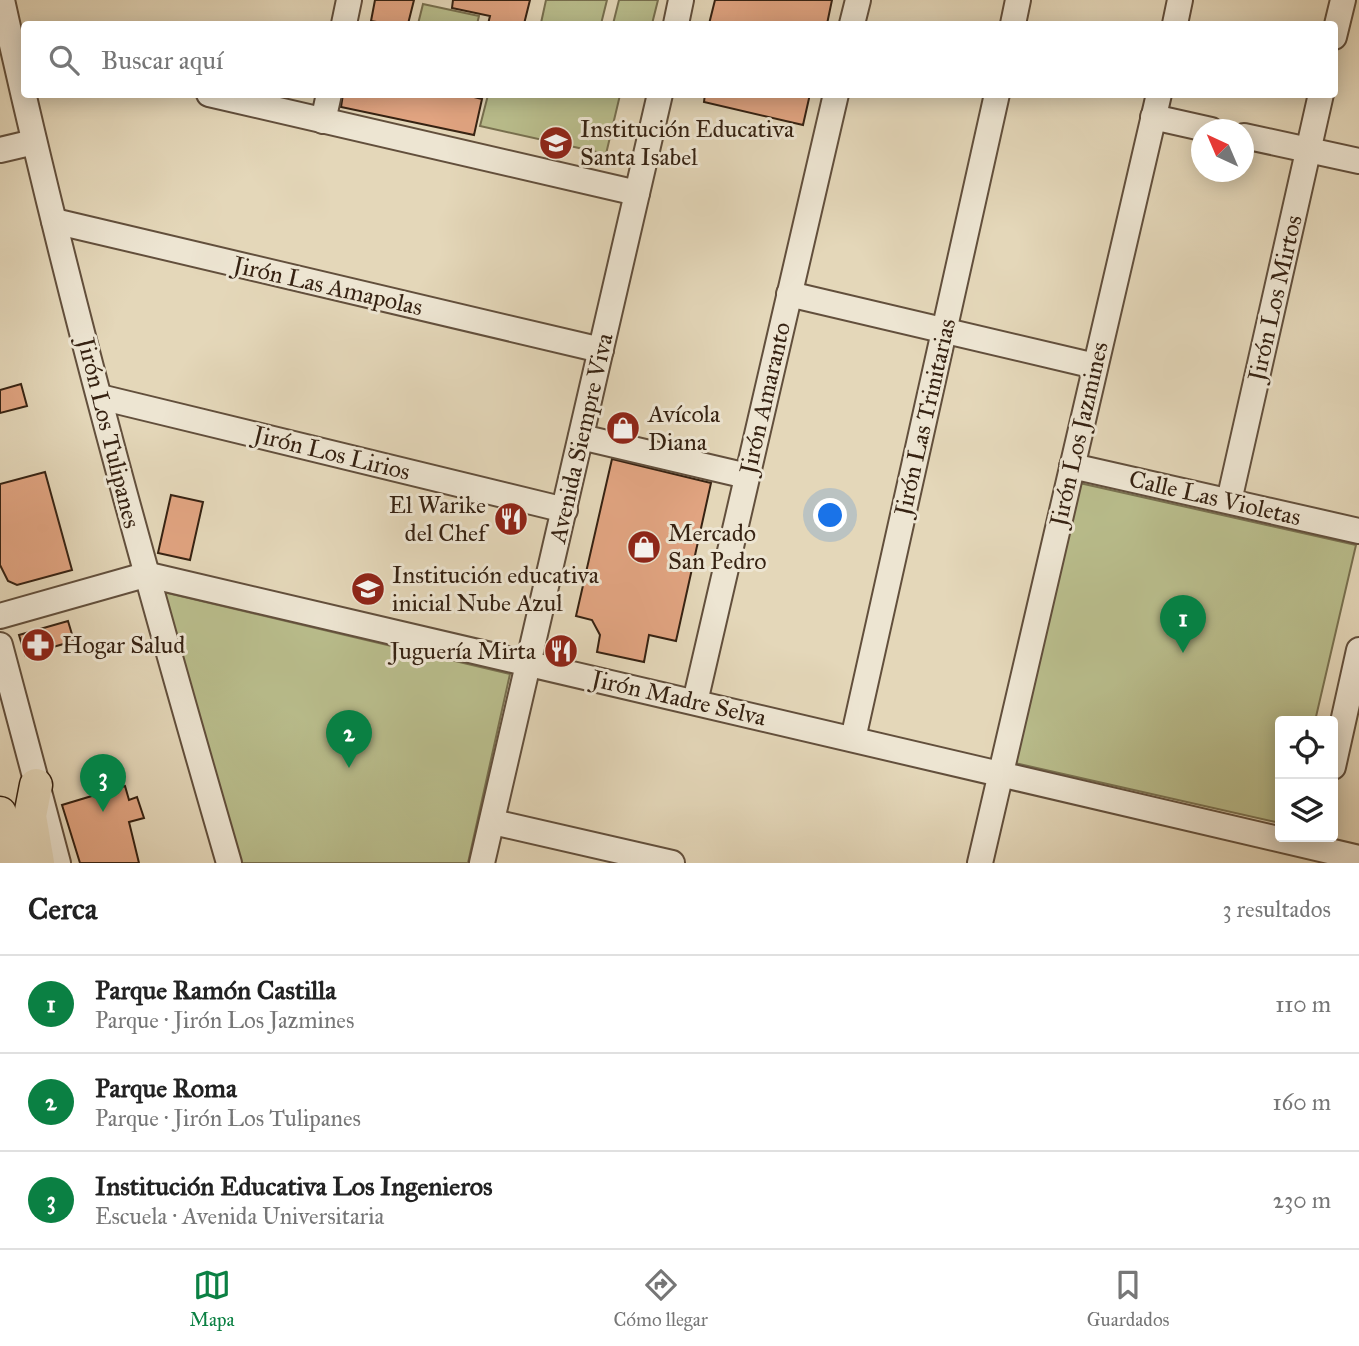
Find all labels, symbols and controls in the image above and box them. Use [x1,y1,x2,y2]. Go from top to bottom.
search box [21,21,1338,98]
icon: search [45,41,83,79]
text: Buscar aquí [101,44,223,76]
place label: Institución Educativa Santa Isabel [580,114,795,172]
north arrow [1191,119,1254,182]
school or university icon: Institución Educativa Santa Isabel [537,124,575,162]
street label: Jirón Los Mirtos [1241,212,1309,387]
street label: Jirón Las Amapolas [227,249,426,322]
street label: Jirón Las Trinitarias [887,315,962,521]
street label: Jirón Amaranto [732,319,797,480]
street label: Avenida Siempre Viva [542,329,620,547]
street label: Jirón Los Tulipanes [70,332,147,531]
street label: Jirón Los Jazmines [1043,339,1115,532]
place label: Avícola Diana [647,399,721,457]
shop icon: Avícola Diana [604,409,642,447]
street label: Jirón Los Lirios [248,418,413,487]
street label: Calle Las Violetas [1126,464,1304,532]
place label: El Warike del Chef [389,490,490,548]
your location [813,498,847,532]
restaurant icon: El Warike del Chef [492,500,530,538]
place label: Mercado San Pedro [668,518,766,576]
shop icon: Mercado San Pedro [625,528,663,566]
place label: Institución educativa inicial Nube Azul [392,560,600,618]
school or university icon: Institución educativa inicial Nube Azul [349,570,387,608]
pin: 1 [1160,595,1206,653]
pharmacy icon: Hogar Salud [19,626,57,664]
place label: Hogar Salud [62,630,185,660]
restaurant icon: Juguería Mirta [542,632,580,670]
place label: Juguería Mirta [387,636,537,666]
street label: Jirón Madre Selva [586,663,770,733]
pin: 2 [326,710,372,768]
map controls [1275,716,1338,842]
button: locate [1275,716,1338,779]
pin: 3 [80,754,126,812]
button: layers [1275,779,1338,842]
text: Cerca [28,891,97,927]
text: 3 resultados [1222,895,1331,923]
text: Parque Ramón Castilla [95,974,336,1006]
text: 1 [46,990,56,1018]
text: 110 m [1275,990,1331,1018]
text: Parque · Jirón Los Jazmines [95,1006,354,1034]
text: Parque Roma [95,1072,237,1104]
text: 2 [45,1088,57,1116]
text: 160 m [1273,1088,1331,1116]
text: Parque · Jirón Los Tulipanes [95,1104,361,1132]
text: Institución Educativa Los Ingenieros [95,1170,493,1202]
text: 3 [46,1186,56,1214]
text: 230 m [1273,1186,1331,1214]
text: Escuela · Avenida Universitaria [95,1202,384,1230]
tab: Mapa [189,1266,235,1331]
tab: Cómo llegar [613,1266,708,1331]
tab: Guardados [1087,1266,1170,1331]

